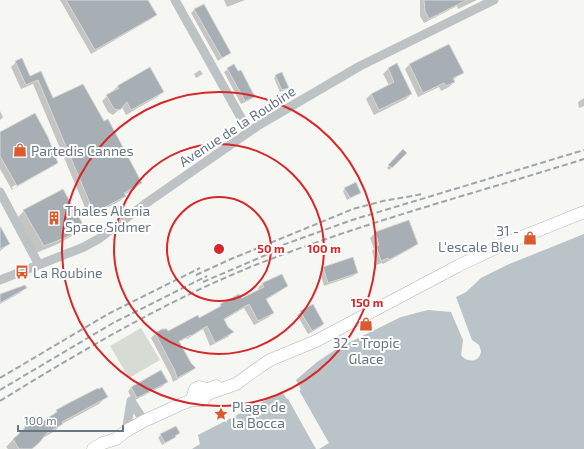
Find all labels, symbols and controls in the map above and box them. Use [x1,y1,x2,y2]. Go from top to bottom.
street label: Avenue de la Roubine [176,82,298,170]
shop icon: Partedis Cannes [12,142,28,158]
place label: Partedis Cannes [31,142,134,159]
place label: Thales Alenia Space Sidmer [65,202,151,235]
building icon: Thales Alenia Space Sidmer [46,210,62,226]
place label: 31 - L'escale Bleu [438,222,519,255]
shop icon: 31 - L'escale Bleu [522,230,538,246]
text: 50 m [257,241,285,255]
text: 100 m [307,241,341,255]
centre of rings [212,242,226,256]
bus stop icon: La Roubine [14,264,30,280]
place label: La Roubine [33,264,103,281]
text: 150 m [351,295,383,309]
shop icon: 32 - Tropic Glace [358,316,374,332]
place label: 32 - Tropic Glace [333,334,399,367]
place label: Plage de la Bocca [232,398,286,431]
place icon: Plage de la Bocca [213,406,229,422]
scale bar [18,407,123,433]
text: 100 m [24,413,56,427]

